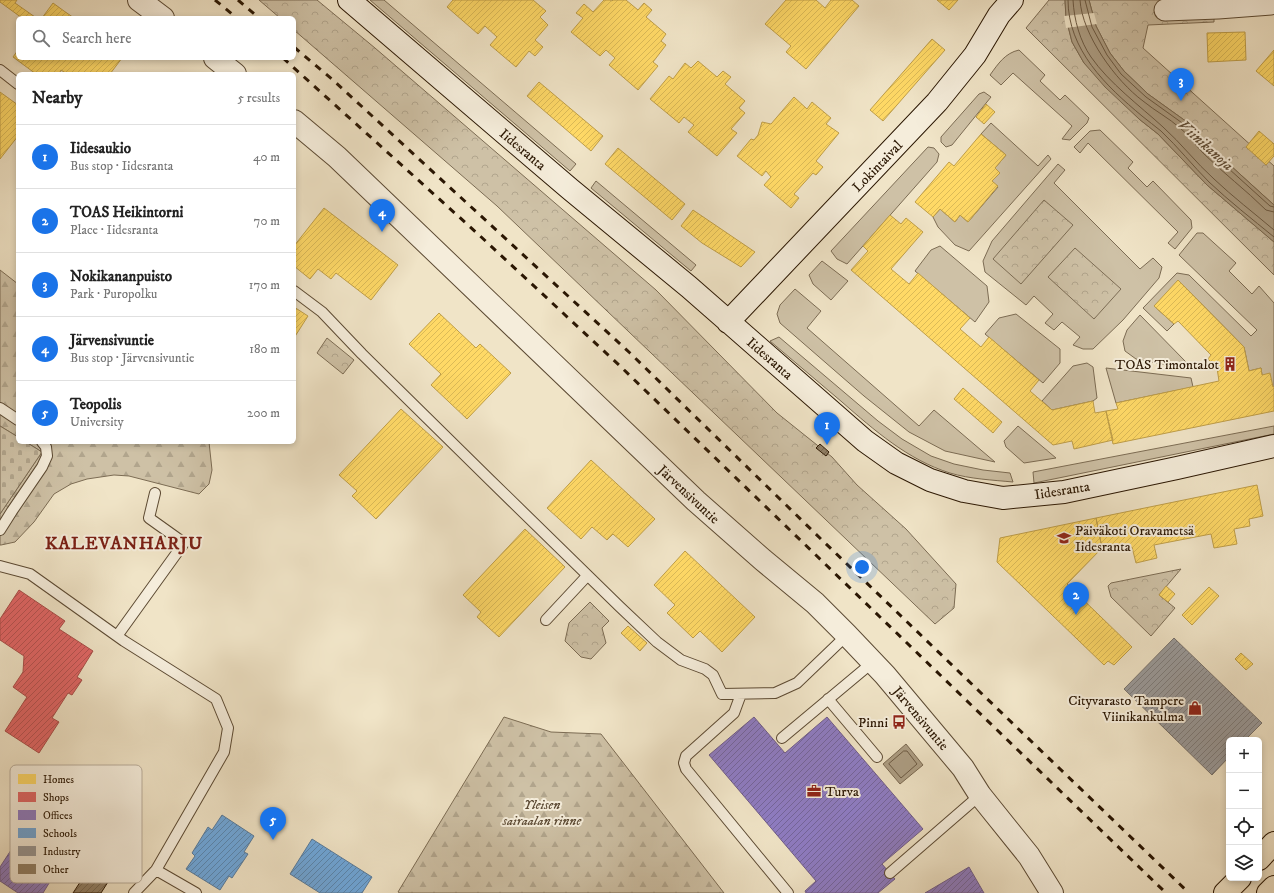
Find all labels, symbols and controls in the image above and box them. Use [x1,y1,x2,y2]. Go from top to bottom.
search box [16,16,296,60]
icon: search [30,27,52,49]
text: Search here [62,29,131,48]
pin: 3 [1168,68,1194,101]
text: Nearby [32,87,82,109]
text: 5 results [238,90,280,106]
water label: Viinikanoja [1174,116,1237,175]
street label: Iidesranta [495,125,550,175]
street label: Lokintaival [849,136,907,196]
text: Iidesaukio [70,139,131,158]
text: 1 [43,149,47,165]
text: 40 m [253,149,280,165]
text: Bus stop · Iidesranta [70,158,173,174]
pin: 4 [369,199,395,232]
text: TOAS Heikintorni [70,203,183,222]
text: 2 [42,213,48,229]
text: 70 m [254,213,280,229]
text: Place · Iidesranta [70,222,158,238]
text: Nokikananpuisto [70,267,172,286]
text: 3 [43,277,47,293]
text: 170 m [249,277,280,293]
text: Park · Puropolku [70,286,157,302]
text: Järvensivuntie [70,331,154,350]
street label: Iidesranta [742,334,796,384]
text: 4 [41,341,49,357]
text: 180 m [249,341,280,357]
text: Bus stop · Järvensivuntie [70,350,194,366]
place label: TOAS Timontalot [1115,356,1220,374]
building icon: TOAS Timontalot [1222,356,1238,372]
text: Teopolis [70,395,122,414]
text: 5 [42,405,48,421]
text: 200 m [247,405,280,421]
pin: 1 [814,412,840,445]
text: University [70,414,124,430]
street label: Järvensivuntie [652,460,723,528]
street label: Iidesranta [1033,478,1091,504]
place label: Päiväkoti Oravametsä Iidesranta [1075,522,1194,556]
school or university icon: Päiväkoti Oravametsä Iidesranta [1056,530,1072,546]
district label: KALEVANHARJU [45,533,203,555]
your location [852,557,872,577]
pin: 2 [1063,582,1089,615]
street label: Järvensivuntie [887,681,952,755]
place label: Cityvarasto Tampere Viinikankulma [1068,692,1184,726]
shop icon: Cityvarasto Tampere Viinikankulma [1187,700,1203,716]
place label: Pinni [858,714,888,732]
bus stop icon: Pinni [891,714,907,730]
map controls [1226,737,1262,881]
button: + [1226,737,1262,773]
legend [10,765,142,883]
text: Homes [43,773,74,787]
button: − [1226,773,1262,809]
office icon: Turva [806,783,822,799]
place label: Turva [825,783,859,801]
text: Shops [43,791,69,805]
park label: Yleisen sairaalan rinne [502,796,582,830]
pin: 5 [260,807,286,840]
text: Offices [43,809,73,823]
button: locate [1226,809,1262,845]
text: Schools [43,827,77,841]
text: Industry [43,845,81,859]
button: layers [1226,845,1262,881]
text: Other [43,863,70,877]

